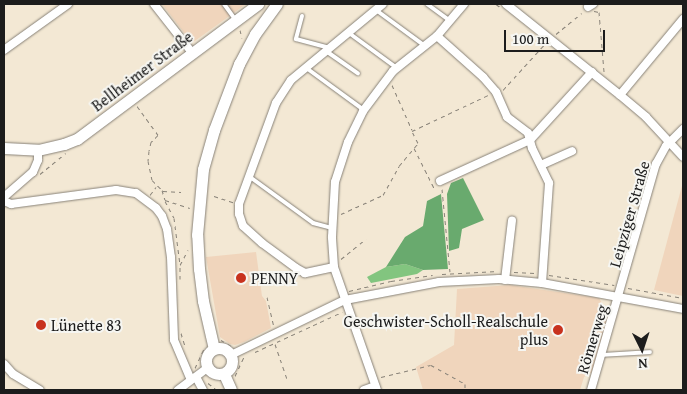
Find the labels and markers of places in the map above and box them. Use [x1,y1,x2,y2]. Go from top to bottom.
place label: PENNY [251,268,298,288]
marker: PENNY [235,272,247,284]
place label: Geschwister-Scholl-Realschule plus [344,311,548,349]
place label: Lünette 83 [51,315,122,335]
marker: Lünette 83 [35,319,47,331]
marker: Geschwister-Scholl-Realschule plus [552,324,564,336]

